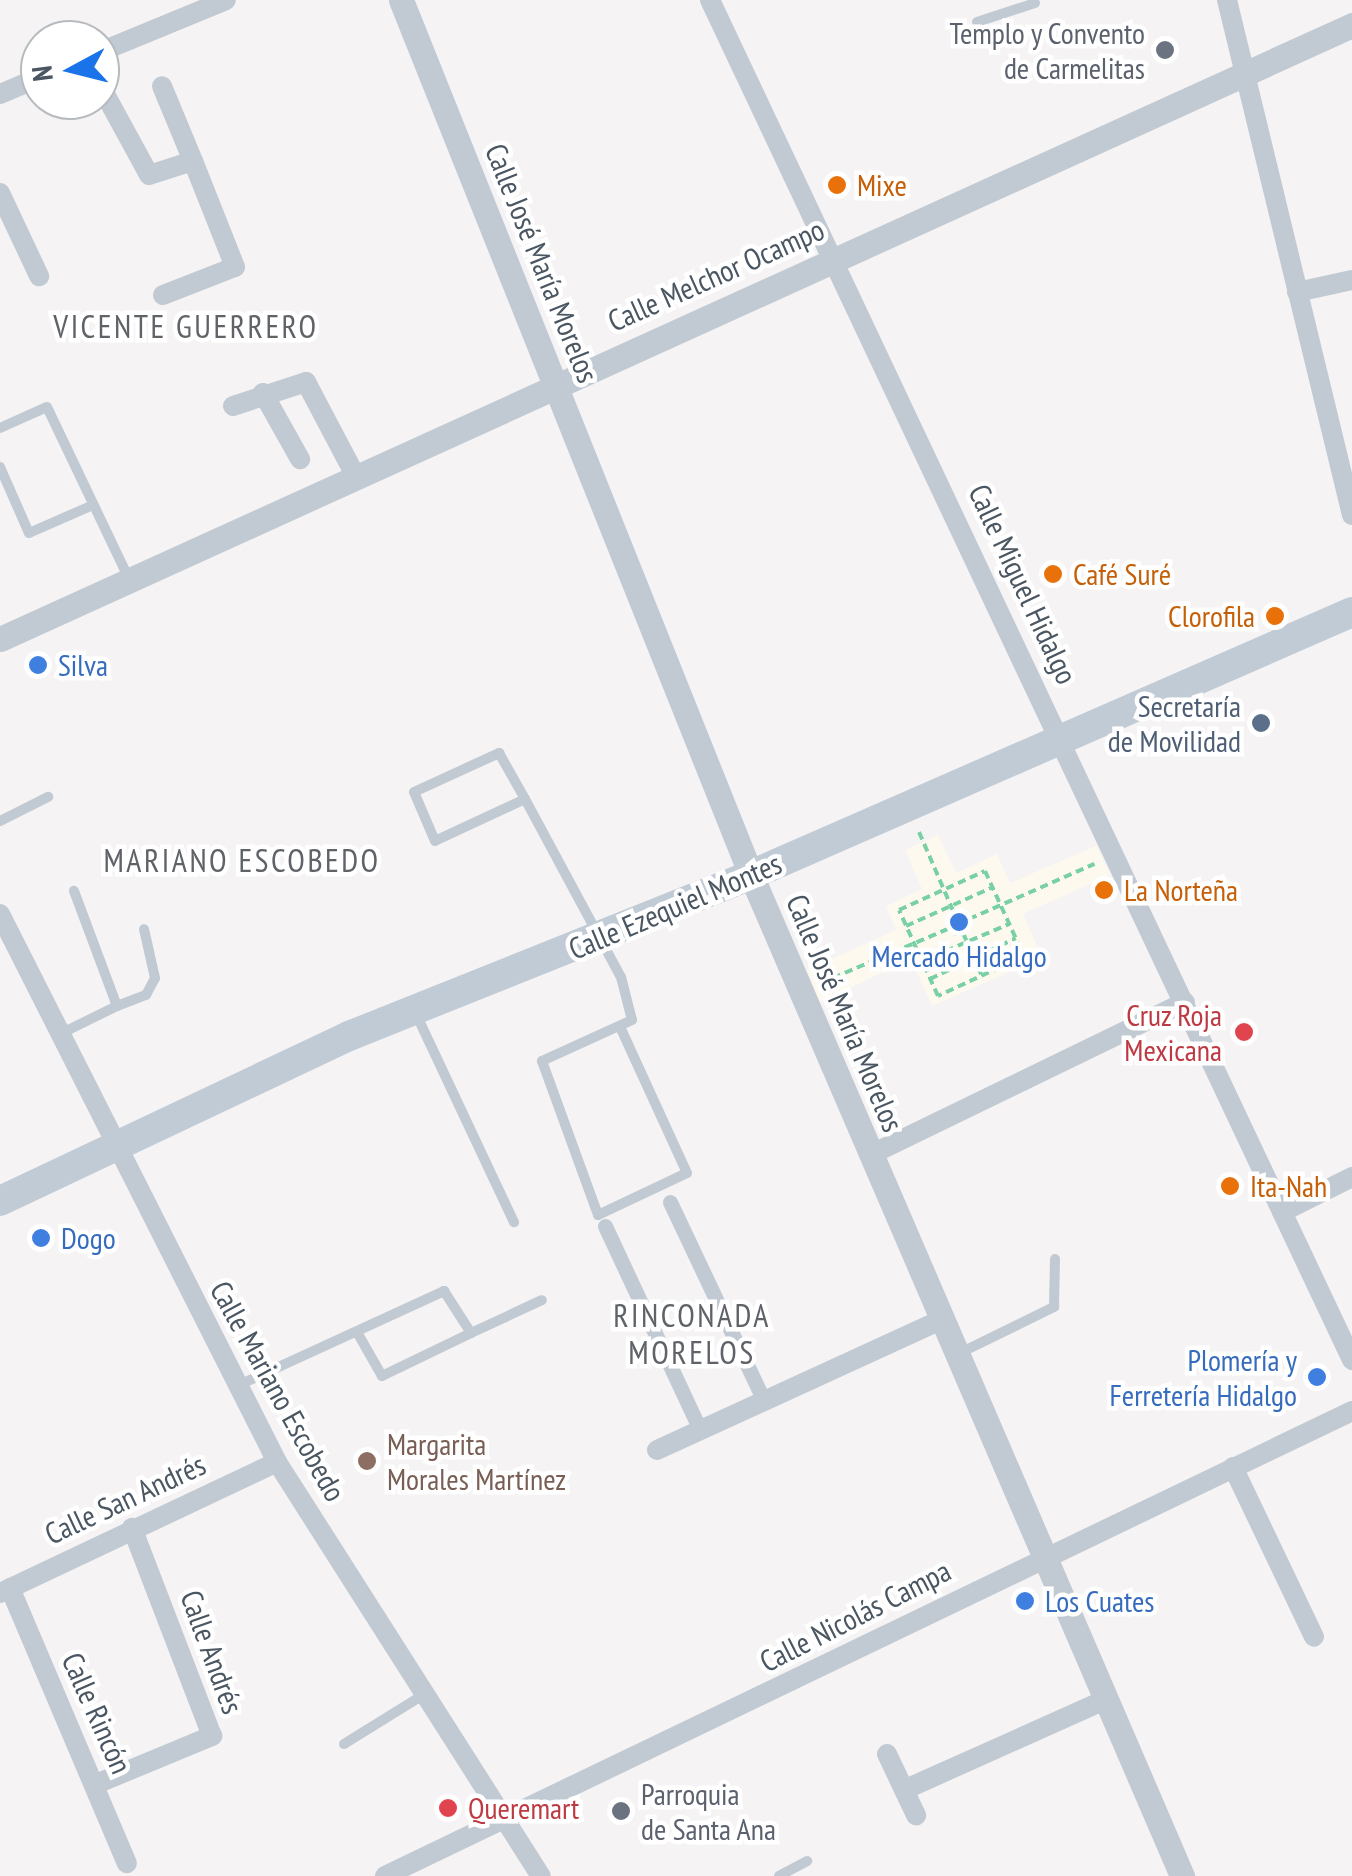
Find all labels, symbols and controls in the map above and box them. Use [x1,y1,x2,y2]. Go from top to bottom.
place label: Templo y Convento de Carmelitas [949,15,1145,86]
north arrow [20,20,120,120]
marker: Templo y Convento de Carmelitas [1154,39,1176,61]
text: N [22,64,61,83]
street label: Calle José María Morelos [478,138,606,388]
place label: Mixe [857,167,907,203]
marker: Mixe [826,174,848,196]
street label: Calle Melchor Ocampo [602,211,830,339]
district label: VICENTE GUERRERO [53,307,319,345]
street label: Calle Miguel Hidalgo [961,479,1085,689]
place label: Café Suré [1073,556,1171,592]
marker: Café Suré [1042,563,1064,585]
place label: Clorofila [1168,598,1255,634]
marker: Clorofila [1264,605,1286,627]
place label: Silva [58,647,108,683]
marker: Silva [27,654,49,676]
place label: Secretaría de Movilidad [1108,688,1241,758]
marker: Secretaría de Movilidad [1250,712,1272,734]
district label: MARIANO ESCOBEDO [103,841,381,879]
street label: Calle Ezequiel Montes [563,845,787,967]
place label: La Norteña [1124,872,1238,908]
marker: La Norteña [1093,879,1115,901]
street label: Calle José María Morelos [779,889,911,1137]
marker: Mercado Hidalgo [948,911,970,933]
place label: Mercado Hidalgo [871,938,1047,974]
place label: Cruz Roja Mexicana [1124,997,1222,1068]
marker: Cruz Roja Mexicana [1231,1019,1257,1045]
place label: Ita-Nah [1250,1168,1327,1204]
marker: Ita-Nah [1219,1175,1241,1197]
place label: Dogo [61,1220,116,1256]
marker: Dogo [30,1227,52,1249]
street label: Calle Mariano Escobedo [203,1275,353,1507]
district label: RINCONADA MORELOS [613,1297,771,1372]
place label: Plomería y Ferretería Hidalgo [1109,1342,1297,1412]
marker: Plomería y Ferretería Hidalgo [1306,1366,1328,1388]
place label: Margarita Morales Martínez [387,1426,566,1496]
street label: Calle San Andrés [39,1446,211,1552]
marker: Margarita Morales Martínez [356,1450,378,1472]
street label: Calle Nicolás Campa [754,1552,956,1680]
place label: Los Cuates [1045,1583,1154,1619]
street label: Calle Andrés [173,1585,251,1719]
marker: Los Cuates [1014,1590,1036,1612]
street label: Calle Rincón [54,1647,140,1779]
place label: Parroquia de Santa Ana [641,1776,777,1846]
place label: Queremart [468,1790,579,1826]
marker: Queremart [437,1797,459,1819]
marker: Parroquia de Santa Ana [610,1800,632,1822]

